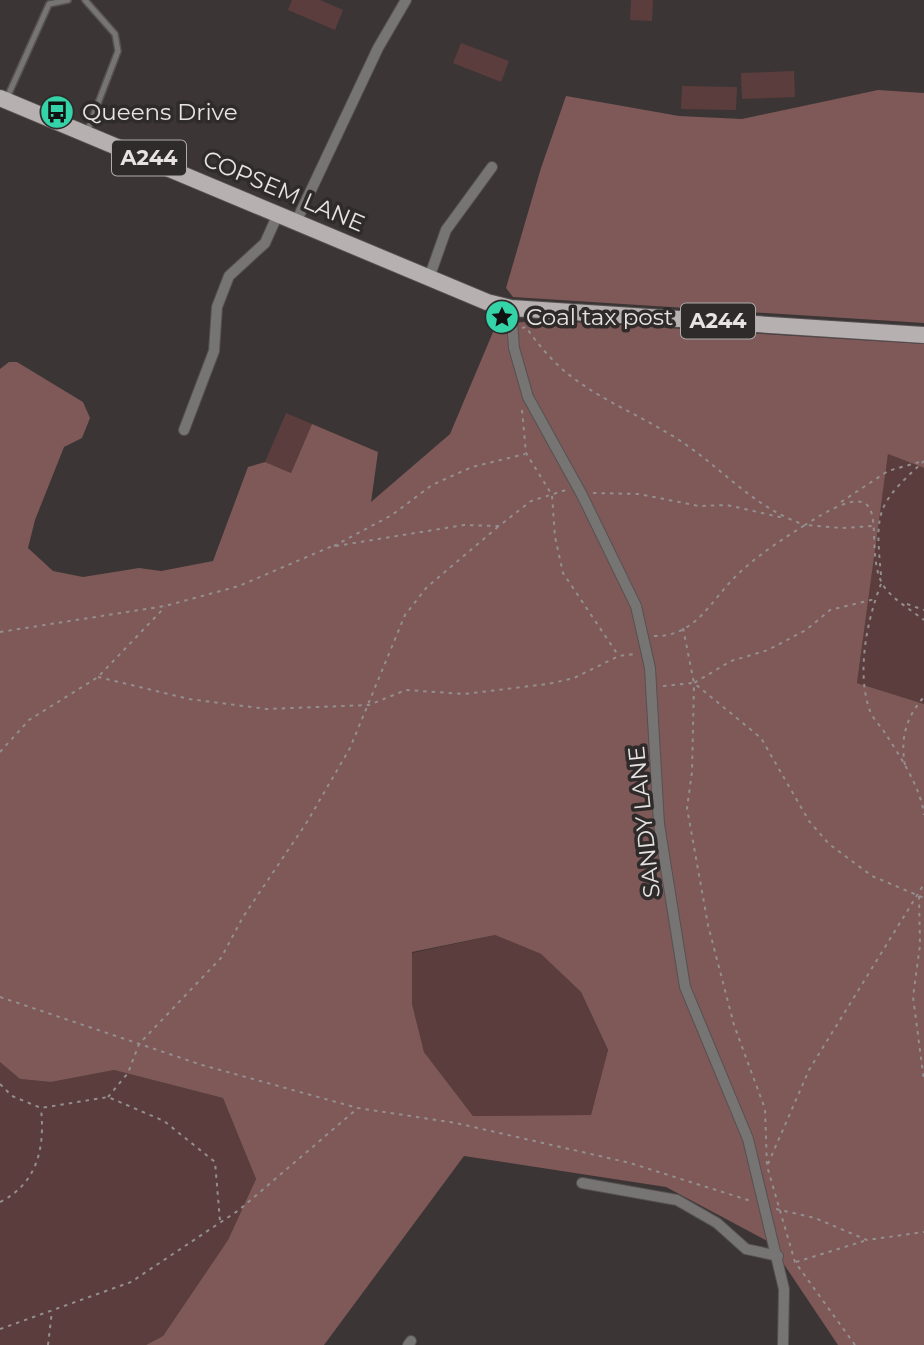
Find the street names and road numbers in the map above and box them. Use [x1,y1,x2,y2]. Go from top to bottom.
road number: A244 [112,140,186,176]
street label: COPSEM LANE [199,144,369,238]
road number: A244 [681,304,755,338]
street label: SANDY LANE [622,745,666,899]

